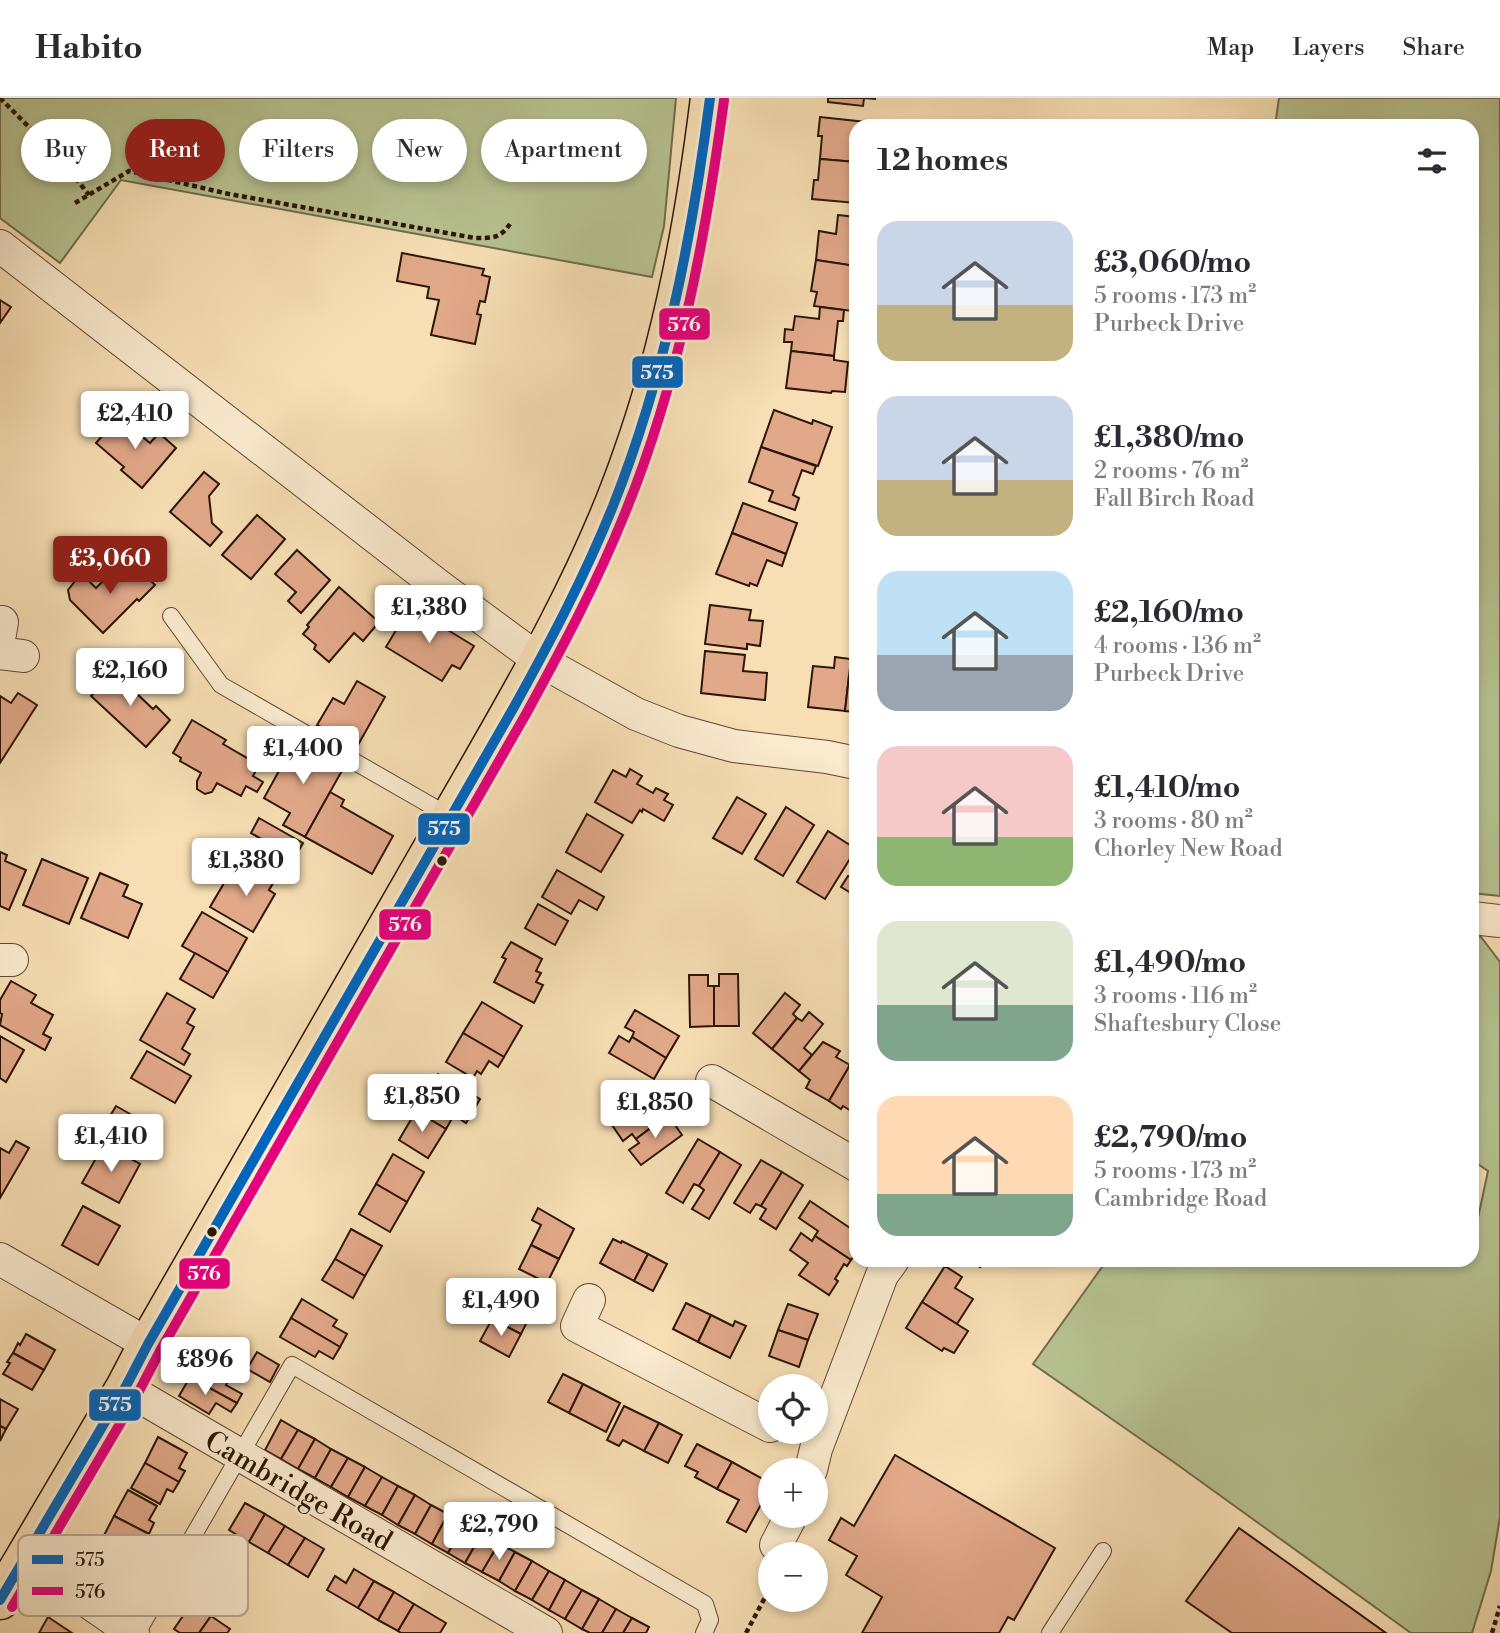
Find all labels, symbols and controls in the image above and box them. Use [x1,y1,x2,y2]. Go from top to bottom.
text: Habito [35,28,143,69]
text: Map [1207,33,1254,63]
text: Layers [1292,33,1364,63]
text: Share [1402,33,1465,63]
chip: Buy [21,119,111,182]
chip: Rent [125,119,225,182]
chip: Filters [239,119,358,182]
chip: New [372,119,467,182]
chip: Apartment [481,119,647,182]
text: 12 homes [877,142,1008,180]
icon: filters [1413,142,1451,180]
text: £3,060/mo [1094,244,1251,282]
icon: home [933,249,1017,333]
text: 5 rooms · 173 m² [1094,282,1256,310]
line badge: 576 [658,307,711,341]
text: Purbeck Drive [1094,310,1244,338]
text: 576 [667,313,701,337]
line badge: 575 [631,355,684,389]
text: 575 [640,361,674,385]
pin: £2,410 [78,392,192,451]
text: £2,410 [97,400,173,428]
text: £1,380/mo [1094,419,1244,457]
icon: home [933,424,1017,508]
text: 2 rooms · 76 m² [1094,457,1249,485]
text: Fall Birch Road [1094,485,1254,513]
pin: £3,060 [53,536,167,596]
text: £3,060 [69,545,151,573]
pin: £1,380 [372,586,486,645]
text: £1,380 [391,594,467,622]
text: £2,160/mo [1094,594,1244,632]
icon: home [933,599,1017,683]
text: 4 rooms · 136 m² [1094,632,1261,660]
pin: £2,160 [73,648,187,708]
text: £2,160 [92,657,168,685]
text: Purbeck Drive [1094,660,1244,688]
pin: £1,400 [246,726,360,786]
text: £1,400 [263,735,343,763]
text: £1,410/mo [1094,769,1240,807]
icon: home [933,774,1017,858]
text: 3 rooms · 80 m² [1094,807,1253,835]
line badge: 575 [417,812,471,846]
text: 575 [427,817,461,841]
text: Chorley New Road [1094,835,1283,863]
pin: £1,380 [189,838,303,898]
text: £1,380 [208,847,284,875]
unlabelled marker [435,854,449,868]
line badge: 576 [378,908,432,941]
text: 576 [388,913,422,937]
text: £1,490/mo [1094,944,1246,982]
icon: home [933,949,1017,1033]
text: 3 rooms · 116 m² [1094,982,1257,1010]
text: Shaftesbury Close [1094,1010,1281,1038]
pin: £1,850 [365,1074,479,1134]
pin: £1,850 [598,1080,712,1140]
text: £1,850 [384,1083,460,1111]
text: £1,850 [617,1089,693,1117]
pin: £1,410 [54,1114,168,1174]
text: £2,790/mo [1094,1119,1247,1157]
text: £1,410 [74,1123,148,1151]
icon: home [933,1124,1017,1208]
text: 5 rooms · 173 m² [1094,1157,1256,1185]
text: Cambridge Road [1094,1185,1267,1213]
unlabelled marker [205,1225,219,1239]
line badge: 576 [178,1257,231,1290]
text: 576 [187,1262,221,1286]
pin: £1,490 [444,1278,558,1338]
text: £1,490 [462,1287,540,1315]
pin: £896 [164,1338,246,1397]
text: £896 [177,1346,233,1374]
map controls [758,1374,828,1612]
button: locate [758,1374,828,1444]
line badge: 575 [88,1388,142,1422]
text: 575 [98,1393,132,1417]
street label: Cambridge Road [198,1423,398,1559]
button: + [758,1458,828,1528]
pin: £2,790 [442,1502,556,1562]
text: £2,790 [460,1511,538,1539]
legend [18,1535,248,1616]
button: − [758,1542,828,1612]
text: 575 [75,1548,104,1572]
text: 576 [75,1580,105,1604]

